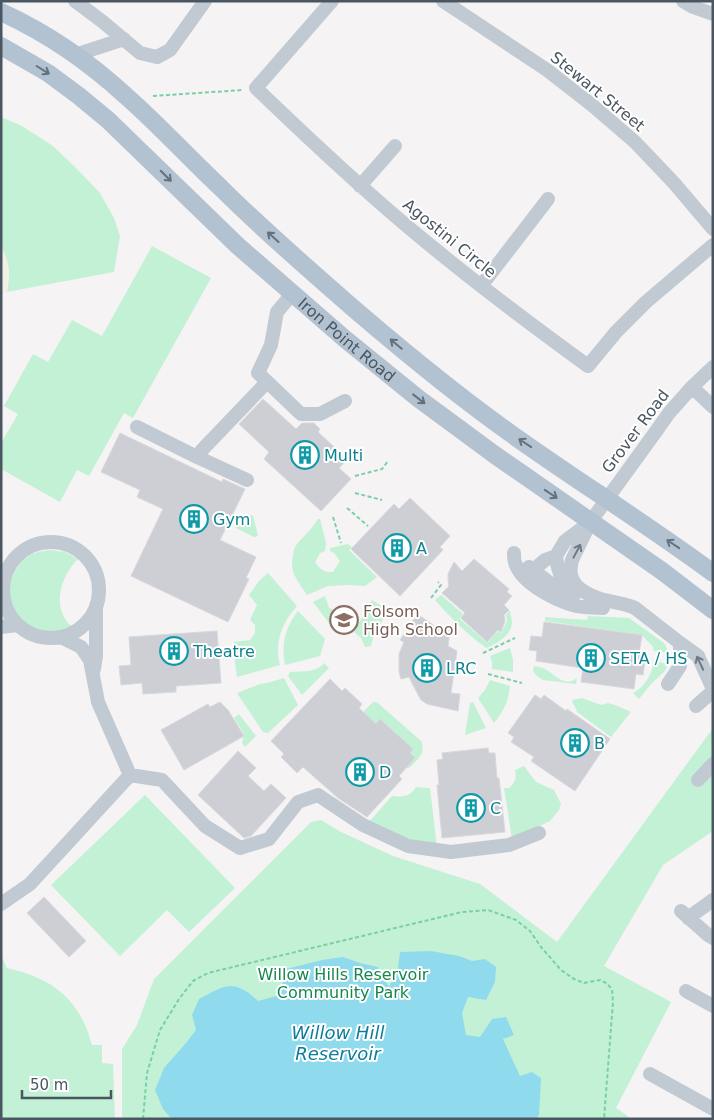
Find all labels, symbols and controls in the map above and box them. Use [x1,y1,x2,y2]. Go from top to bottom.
street label: Stewart Street [547,48,649,135]
one-way arrow [36,66,50,76]
one-way arrow [160,170,172,182]
street label: Agostini Circle [399,195,500,282]
one-way arrow [267,231,280,243]
street label: Iron Point Road [294,294,399,386]
one-way arrow [390,338,403,349]
street label: Grover Road [598,386,673,477]
one-way arrow [412,393,425,404]
one-way arrow [518,438,532,448]
building icon: Multi [290,440,320,470]
place label: Multi [324,446,363,465]
one-way arrow [544,489,558,499]
building icon: Gym [179,504,209,534]
place label: Gym [213,510,250,529]
building icon: A [382,533,412,563]
place label: A [416,539,427,558]
one-way arrow [667,539,681,549]
one-way arrow [572,543,582,558]
place label: Folsom High School [363,602,458,639]
school or university icon: Folsom High School [329,605,359,635]
building icon: Theatre [159,636,189,666]
place label: Theatre [192,642,255,661]
building icon: SETA / HS [576,643,606,673]
place label: SETA / HS [610,649,688,668]
building icon: LRC [412,653,442,683]
one-way arrow [695,655,705,670]
place label: LRC [446,659,476,678]
building icon: B [560,728,590,758]
place label: B [594,734,605,753]
building icon: D [345,757,375,787]
place label: D [379,763,391,782]
building icon: C [456,793,486,823]
place label: C [490,799,501,818]
park label: Willow Hills Reservoir Community Park [258,965,429,1002]
water label: Willow Hill Reservoir [292,1022,384,1064]
scale bar [22,1068,111,1100]
text: 50 m [30,1076,68,1094]

